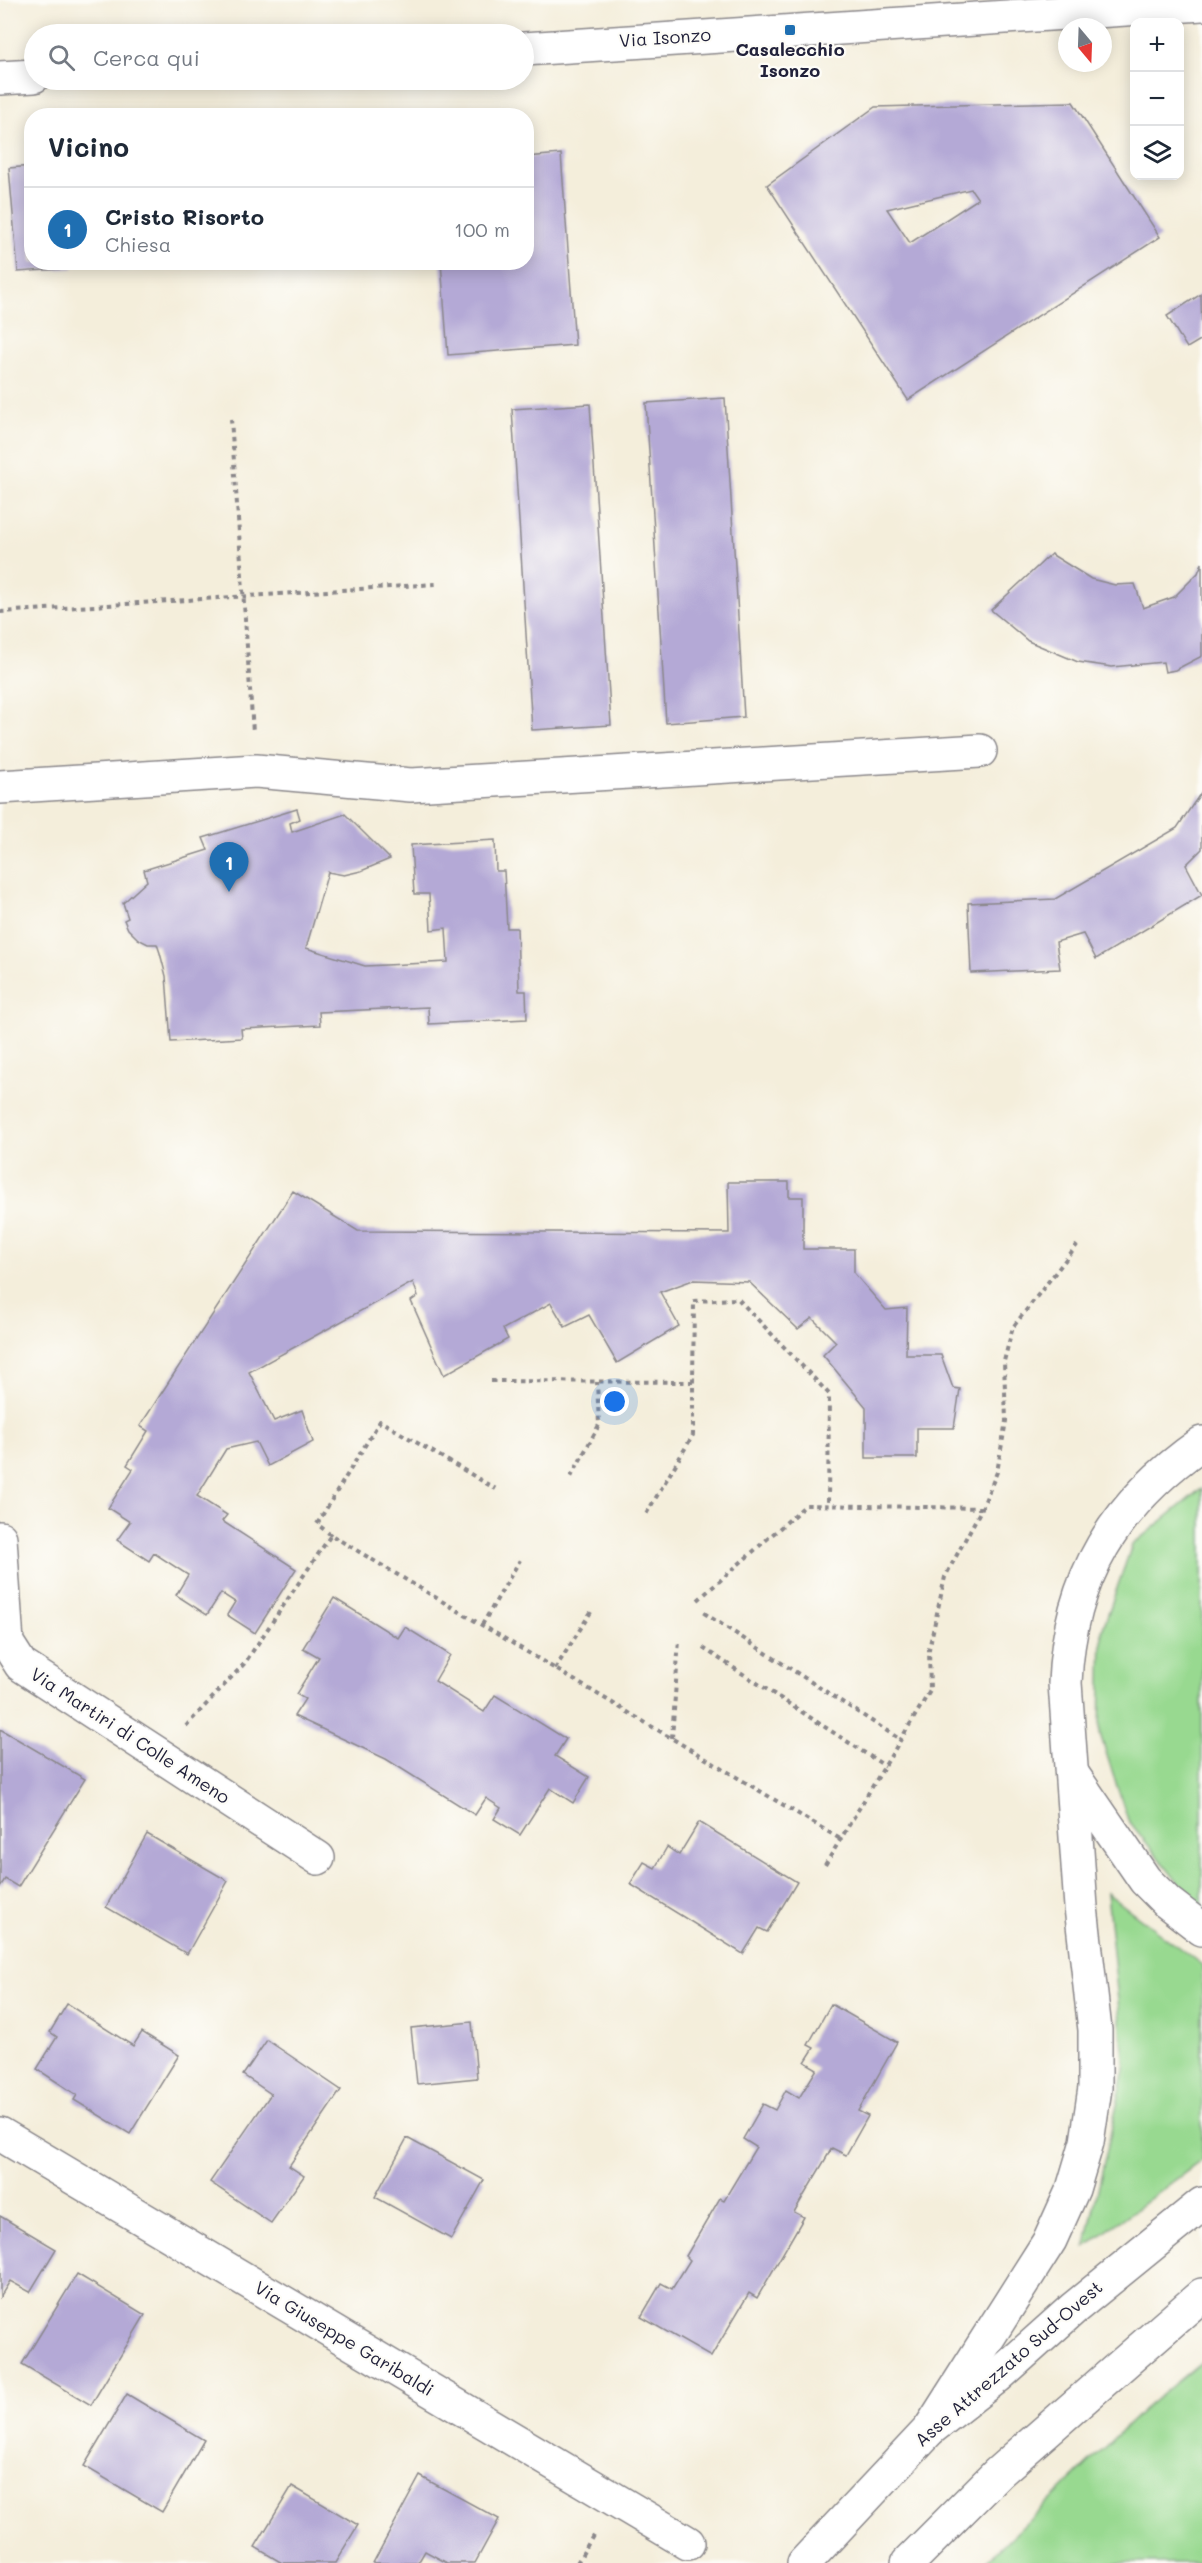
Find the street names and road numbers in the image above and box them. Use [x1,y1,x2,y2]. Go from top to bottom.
street label: Via Isonzo [618,22,712,52]
street label: Via Martiri di Colle Ameno [26,1662,235,1809]
street label: Via Giuseppe Garibaldi [250,2275,439,2401]
street label: Asse Attrezzato Sud-Ovest [909,2275,1107,2452]

